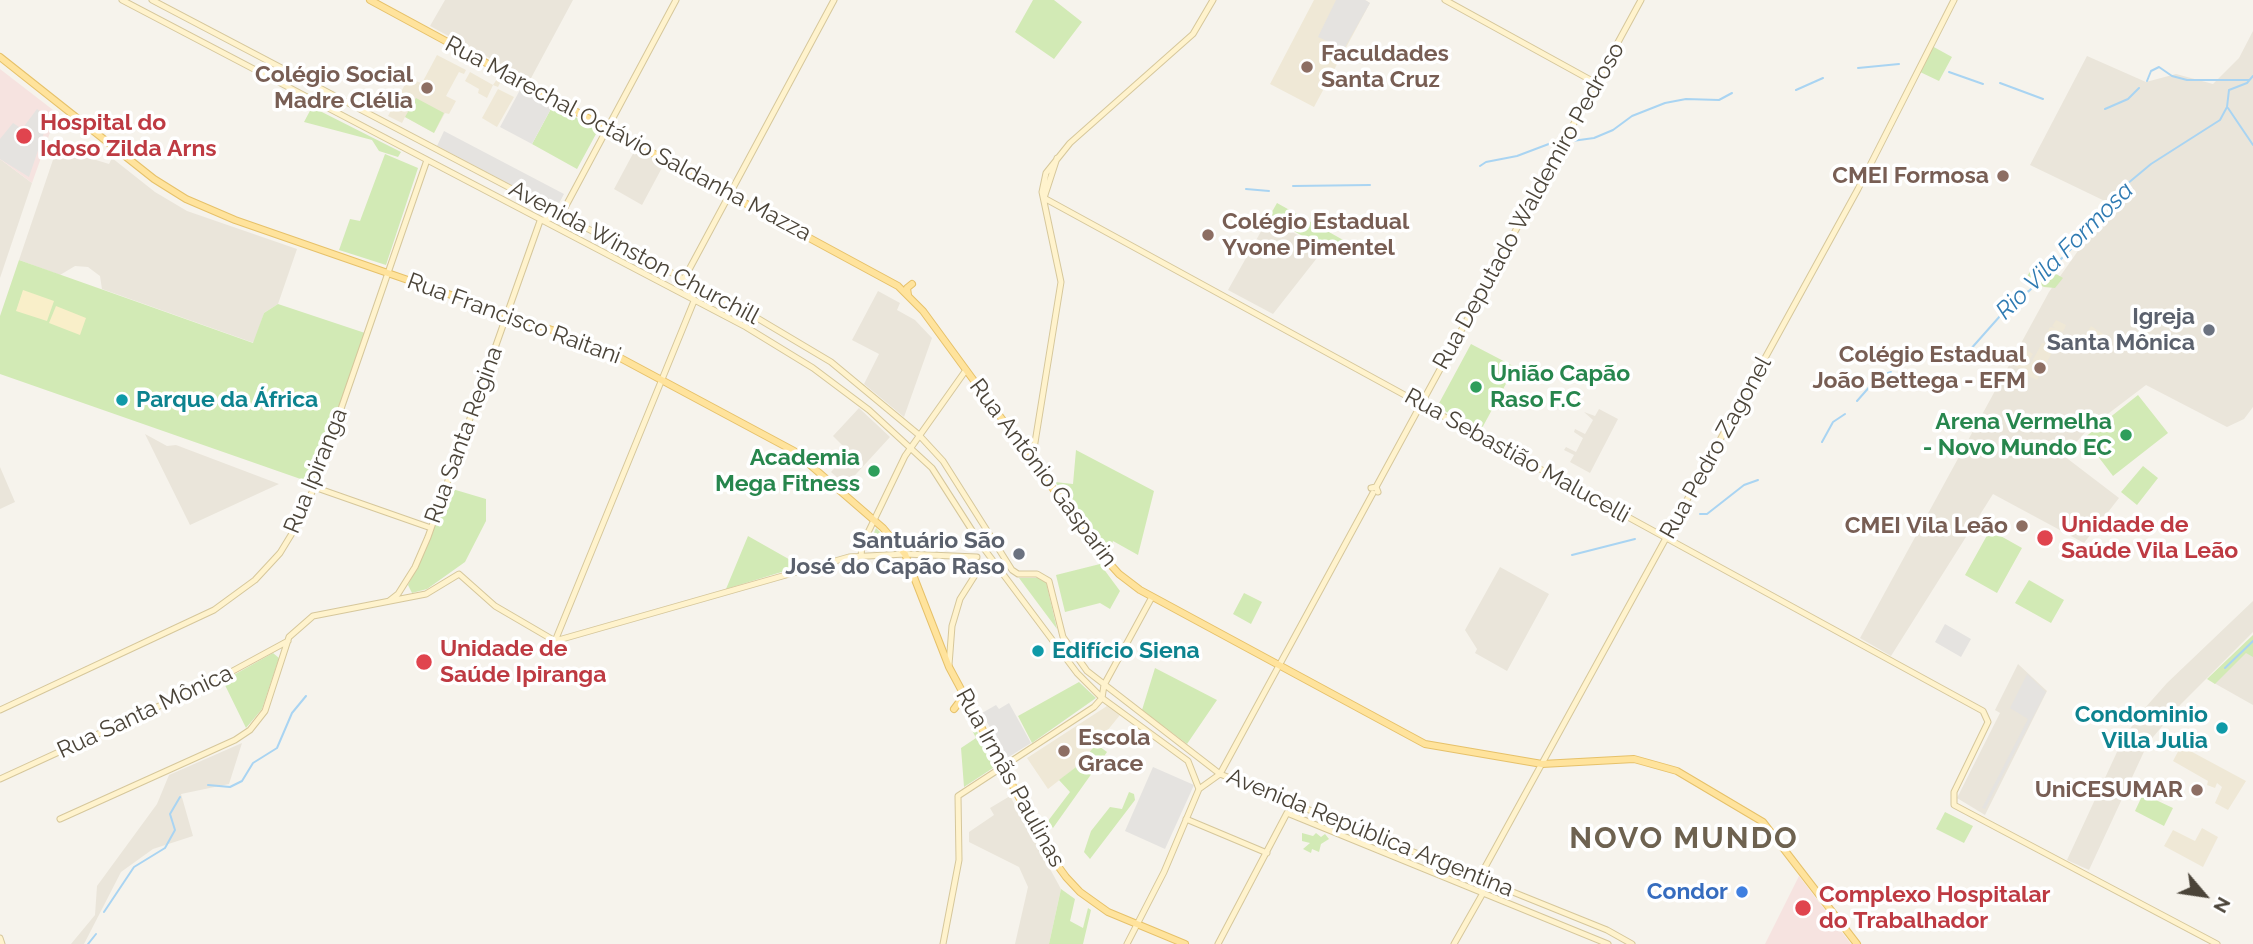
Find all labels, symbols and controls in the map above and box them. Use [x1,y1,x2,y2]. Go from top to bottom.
street label: Rua Marechal Octávio Saldanha Mazza [440,30,816,248]
street label: Rua Deputado Waldemiro Pedroso [1427,38,1631,374]
place label: Faculdades Santa Cruz [1321,40,1449,94]
marker: Faculdades Santa Cruz [1299,59,1315,75]
place label: Colégio Social Madre Clélia [255,61,413,115]
marker: Colégio Social Madre Clélia [419,80,435,96]
place label: Hospital do Idoso Zilda Arns [40,109,217,163]
marker: Hospital do Idoso Zilda Arns [14,126,34,146]
place label: CMEI Formosa [1832,162,1989,190]
marker: CMEI Formosa [1995,168,2011,184]
street label: Avenida Winston Churchill [504,175,764,331]
water label: Rio Vila Formosa [1990,176,2140,326]
place label: Colégio Estadual Yvone Pimentel [1222,208,1409,262]
marker: Colégio Estadual Yvone Pimentel [1200,227,1216,243]
street label: Rua Francisco Raitani [403,267,625,371]
place label: Igreja Santa Mônica [2047,303,2195,357]
marker: Igreja Santa Mônica [2201,322,2217,338]
place label: Colégio Estadual João Bettega - EFM [1812,341,2026,395]
street label: Rua Santa Regina [419,343,509,527]
street label: Rua Pedro Zagonel [1654,352,1778,544]
place label: União Capão Raso F.C [1490,360,1630,414]
marker: Colégio Estadual João Bettega - EFM [2032,360,2048,376]
street label: Rua Antônio Gasparin [963,374,1123,572]
marker: União Capão Raso F.C [1468,379,1484,395]
street label: Rua Sebastião Malucelli [1400,383,1634,529]
place label: Parque da África [136,386,318,414]
marker: Parque da África [114,392,130,408]
street label: Rua Ipiranga [278,404,354,538]
place label: Arena Vermelha - Novo Mundo EC [1923,408,2112,462]
marker: Arena Vermelha - Novo Mundo EC [2118,427,2134,443]
place label: Academia Mega Fitness [715,444,860,498]
marker: Academia Mega Fitness [866,463,882,479]
place label: Unidade de Saúde Vila Leão [2061,511,2238,565]
place label: CMEI Vila Leão [1845,512,2008,540]
marker: CMEI Vila Leão [2014,518,2030,534]
place label: Santuário São José do Capão Raso [785,527,1005,581]
marker: Unidade de Saúde Vila Leão [2035,528,2055,548]
marker: Santuário São José do Capão Raso [1011,546,1027,562]
place label: Unidade de Saúde Ipiranga [440,635,606,689]
place label: Edifício Siena [1052,637,1200,665]
marker: Edifício Siena [1030,643,1046,659]
marker: Unidade de Saúde Ipiranga [414,652,434,672]
street label: Rua Santa Mônica [53,659,237,765]
street label: Rua Irmãs Paulinas [949,684,1071,872]
place label: Condominio Villa Julia [2075,701,2208,755]
marker: Condominio Villa Julia [2214,720,2230,736]
place label: Escola Grace [1078,724,1150,778]
marker: Escola Grace [1056,743,1072,759]
street label: Avenida República Argentina [1223,763,1517,903]
place label: UniCESUMAR [2035,776,2183,804]
marker: UniCESUMAR [2189,782,2205,798]
district label: NOVO MUNDO [1570,821,1798,857]
north arrow [2169,860,2239,930]
place label: Condor [1647,878,1728,906]
place label: Complexo Hospitalar do Trabalhador [1819,881,2050,935]
marker: Condor [1734,884,1750,900]
text: N [2209,894,2236,917]
marker: Complexo Hospitalar do Trabalhador [1793,898,1813,918]

